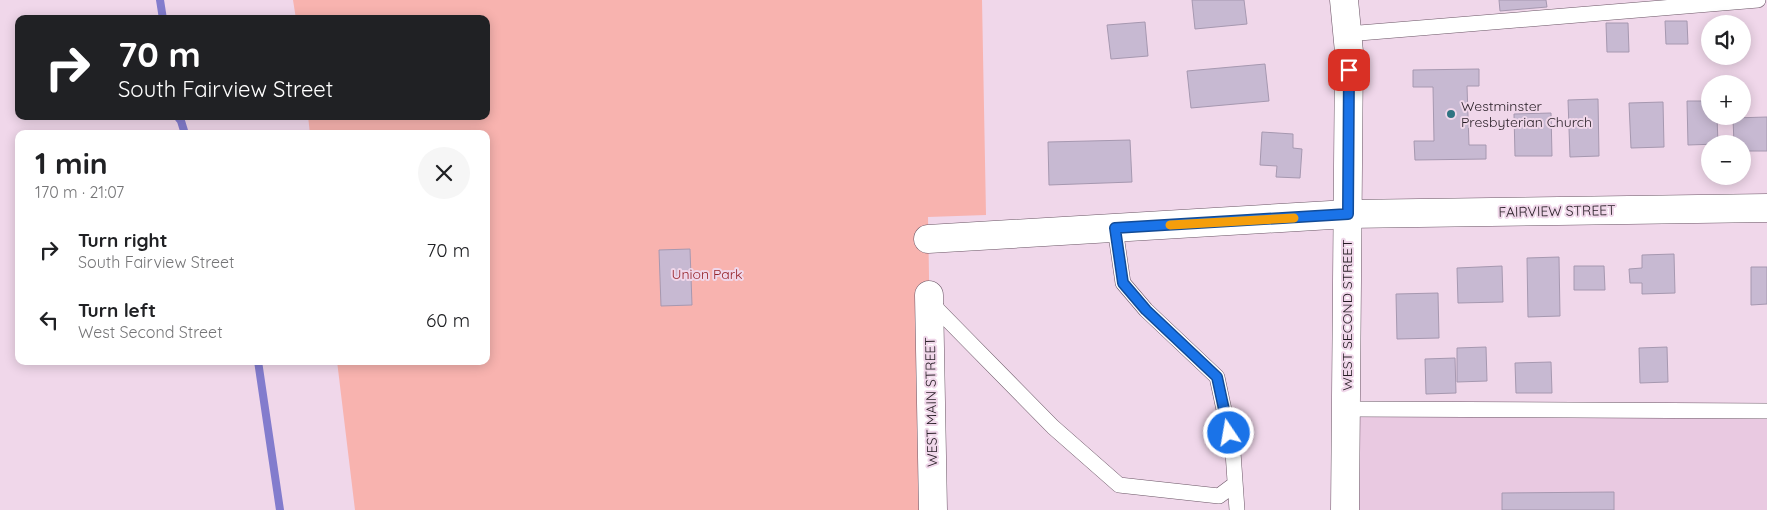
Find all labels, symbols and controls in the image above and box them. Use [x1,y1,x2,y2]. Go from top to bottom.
map controls [1701,15,1751,185]
button: sound [1701,15,1751,65]
text: 70 m [118,32,201,76]
icon: right [35,35,100,100]
pin [1328,49,1370,91]
icon: arrive [1335,56,1363,84]
text: South Fairview Street [118,75,333,103]
button: + [1701,75,1751,125]
place label: Westminster Presbyterian Church [1461,97,1592,131]
marker: Westminster Presbyterian Church [1445,108,1457,120]
button: − [1701,135,1751,185]
text: 1 min [35,144,108,182]
button: close [418,147,470,199]
text: 170 m · 21:07 [35,182,124,202]
street label: FAIRVIEW STREET [1498,201,1616,221]
text: Turn right [78,228,167,252]
icon: right [35,236,63,264]
text: 70 m [426,238,470,262]
street label: WEST SECOND STREET [1338,239,1356,391]
text: South Fairview Street [78,252,235,272]
park label: Union Park [671,265,743,283]
text: Turn left [78,298,156,322]
icon: left [35,306,63,334]
text: 60 m [426,308,470,332]
text: West Second Street [78,322,223,342]
street label: WEST MAIN STREET [921,337,941,467]
position arrow [1202,406,1254,458]

